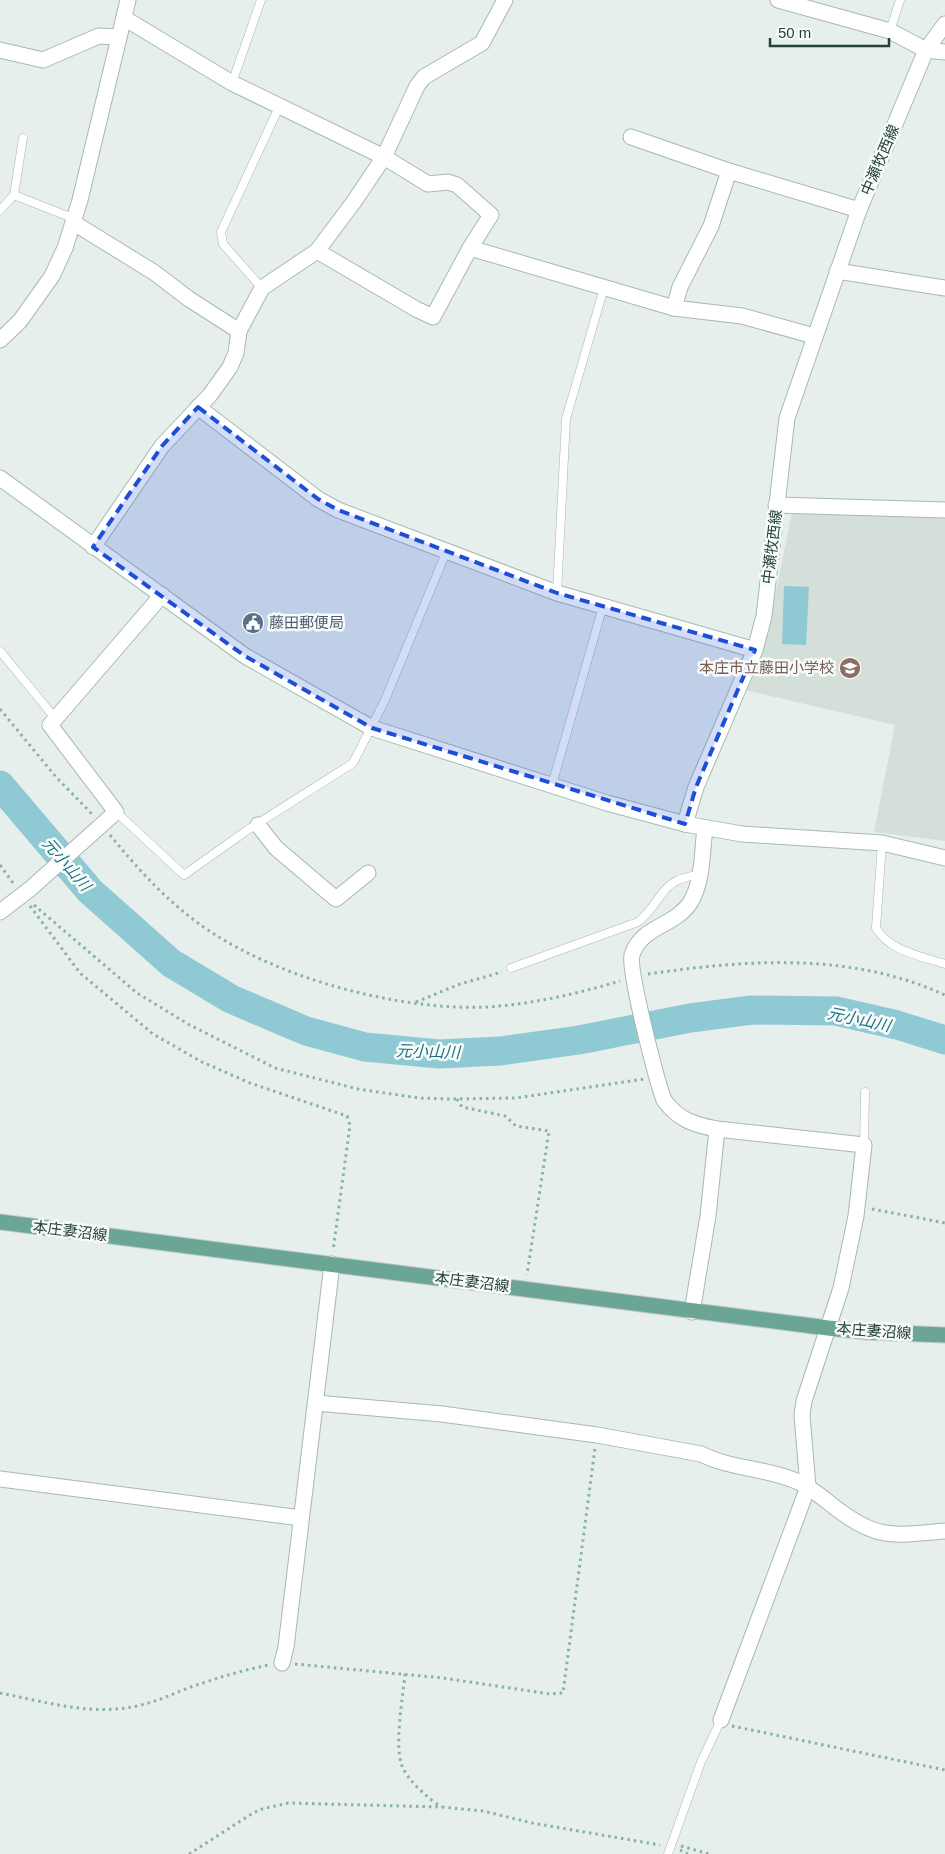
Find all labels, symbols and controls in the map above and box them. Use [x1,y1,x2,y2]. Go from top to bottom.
scale bar [770,15,889,47]
text: 50 m [778,24,811,41]
street label: 中瀬牧西線 [857,122,902,198]
street label: 中瀬牧西線 [758,509,785,585]
public building icon: 藤田郵便局 [241,611,265,635]
place label: 藤田郵便局 [269,614,344,631]
school or university icon: 本庄市立藤田小学校 [838,656,862,680]
place label: 本庄市立藤田小学校 [699,659,834,676]
water label: 元小山川 [39,835,95,896]
water label: 元小山川 [826,1005,894,1035]
water label: 元小山川 [396,1042,462,1061]
street label: 本庄妻沼線 [32,1217,108,1244]
street label: 本庄妻沼線 [434,1268,510,1295]
street label: 本庄妻沼線 [836,1319,912,1342]

